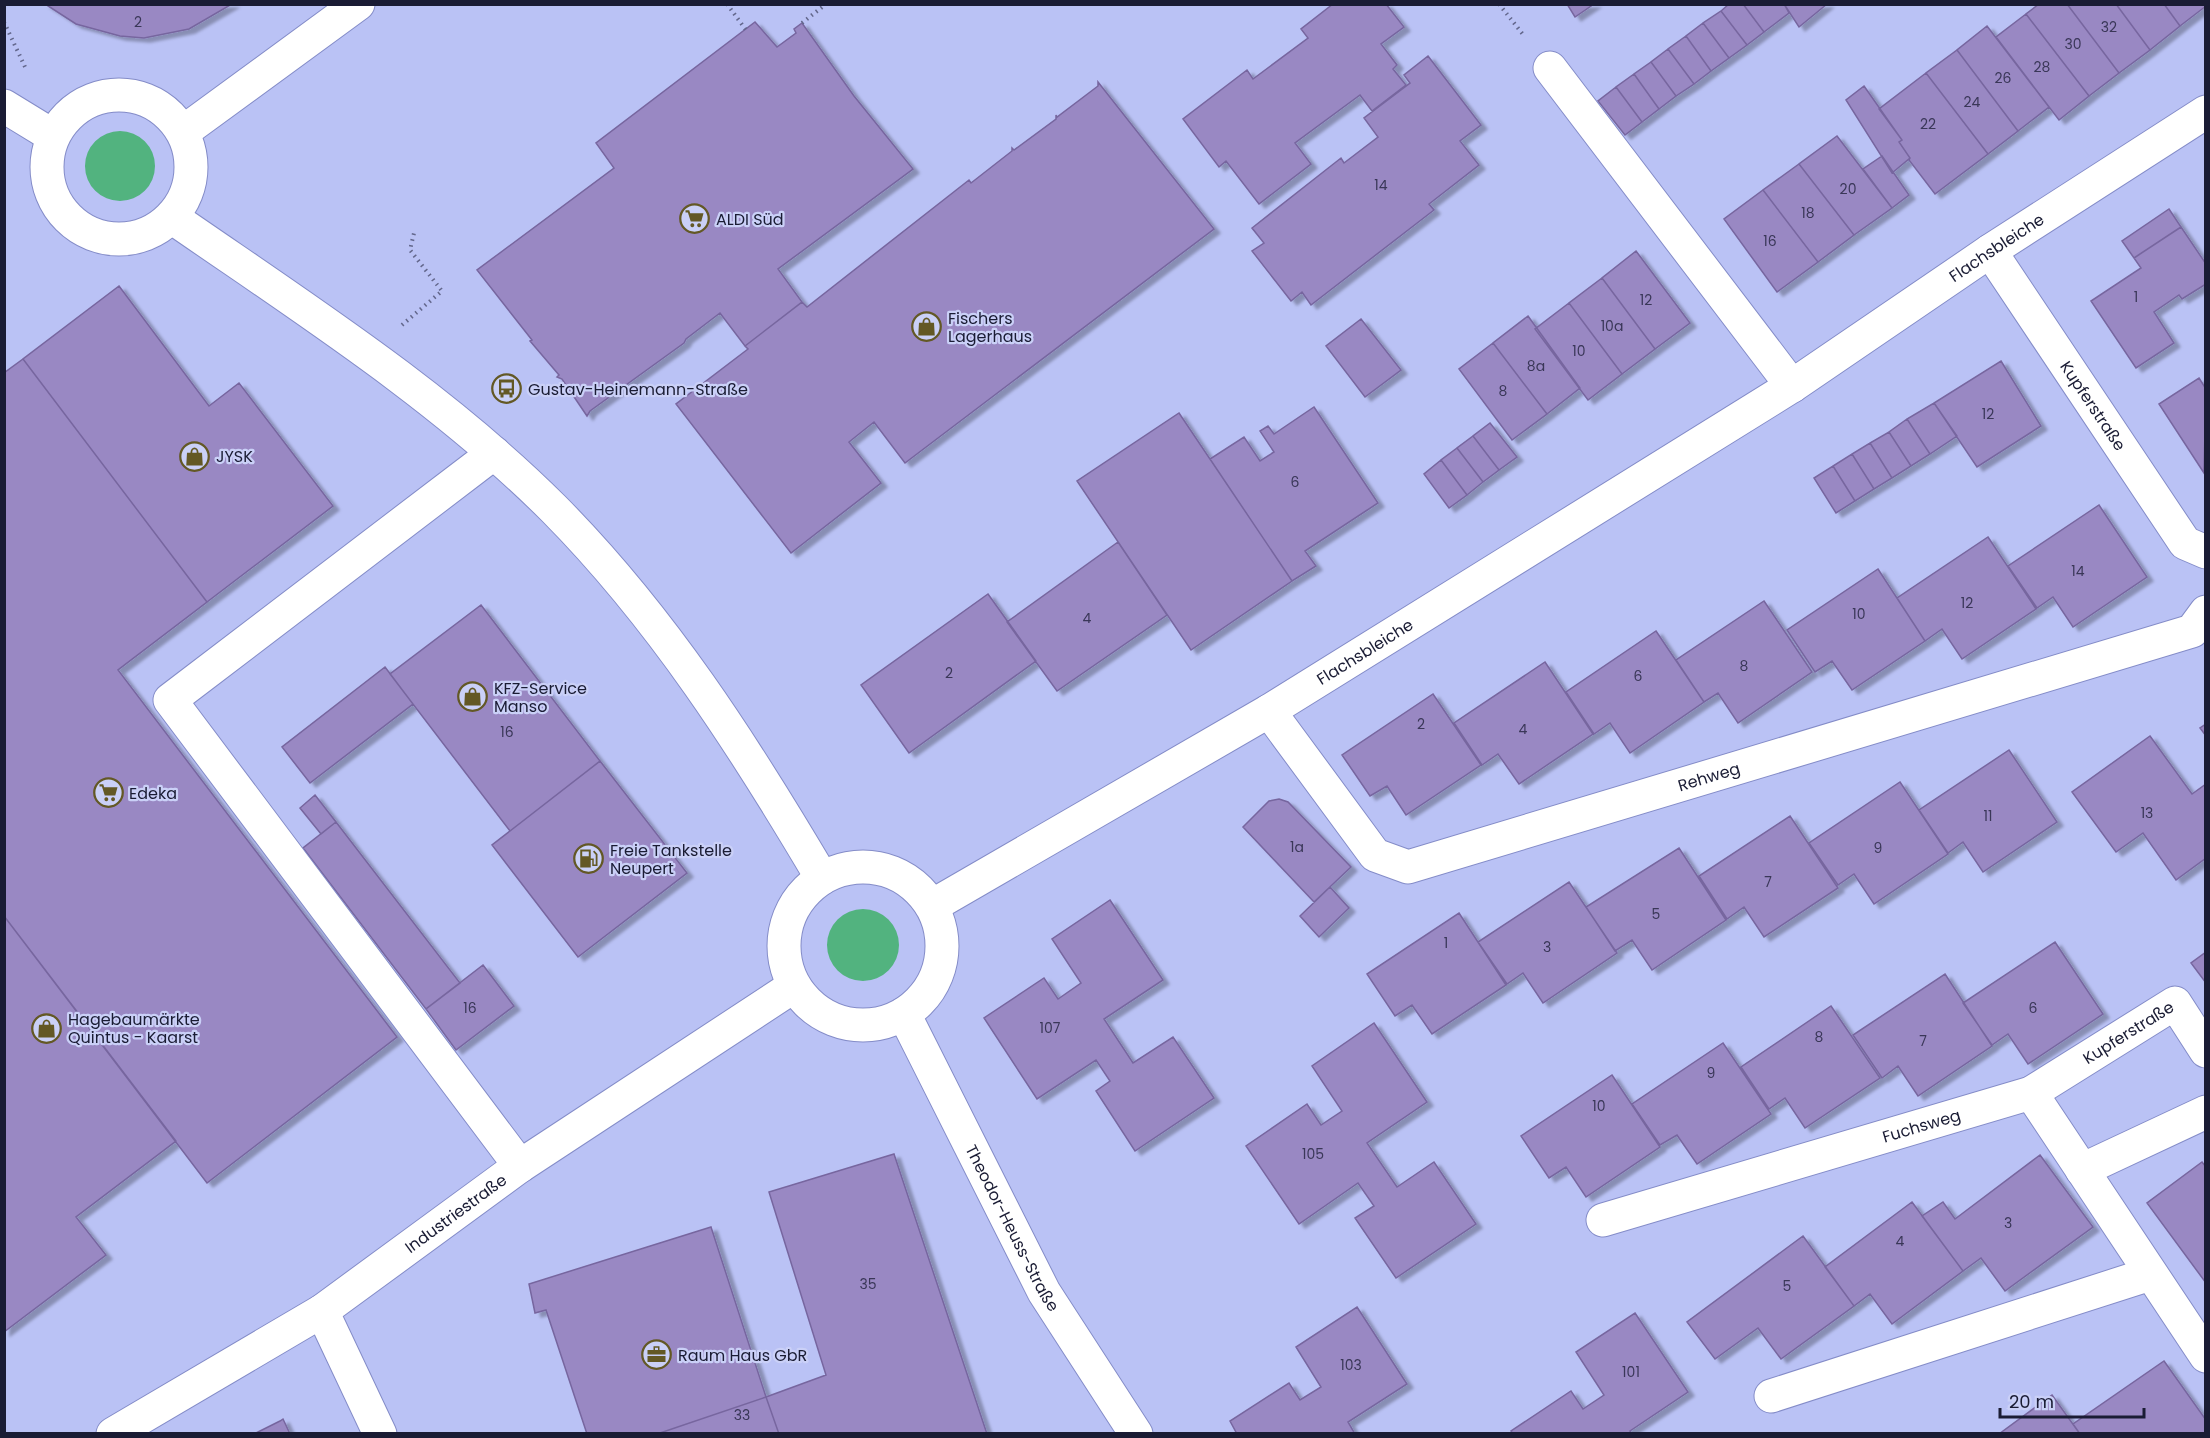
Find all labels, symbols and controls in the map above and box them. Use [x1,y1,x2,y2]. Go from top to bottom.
house number: 2 [134,12,142,32]
house number: 32 [2101,17,2117,37]
house number: 30 [2064,34,2082,54]
house number: 28 [2034,57,2051,77]
house number: 26 [1995,68,2012,88]
house number: 24 [1964,92,1981,112]
house number: 22 [1920,114,1936,134]
house number: 14 [1374,175,1388,195]
house number: 20 [1840,179,1856,199]
supermarket icon: ALDI Süd [679,203,711,235]
house number: 18 [1801,203,1815,223]
place label: ALDI Süd [716,208,784,231]
street label: Flachsbleiche [1944,208,2049,287]
house number: 16 [1763,231,1777,251]
house number: 1 [2134,287,2138,307]
house number: 12 [1640,290,1652,310]
place label: Fischers Lagerhaus [948,307,1032,348]
shop icon: Fischers Lagerhaus [911,311,943,343]
house number: 10a [1601,316,1623,336]
house number: 10 [1572,341,1586,361]
house number: 8a [1527,356,1545,376]
street label: Kupferstraße [2055,356,2132,455]
bus stop icon: Gustav-Heinemann-Straße [491,373,523,405]
place label: Gustav-Heinemann-Straße [528,378,748,401]
house number: 8 [1499,381,1508,401]
house number: 12 [1982,404,1994,424]
shop icon: JYSK [179,440,211,472]
place label: JYSK [216,445,253,468]
house number: 6 [1291,472,1300,492]
house number: 14 [2071,561,2085,581]
house number: 12 [1961,593,1973,613]
house number: 10 [1852,604,1866,624]
house number: 4 [1083,608,1092,628]
street label: Flachsbleiche [1312,613,1417,690]
house number: 8 [1740,656,1749,676]
house number: 2 [945,663,953,683]
house number: 6 [1634,666,1643,686]
place label: KFZ-Service Manso [494,677,587,718]
shop icon: KFZ-Service Manso [457,681,489,713]
house number: 2 [1417,714,1425,734]
house number: 4 [1519,719,1528,739]
house number: 16 [500,722,514,742]
street label: Rehweg [1675,756,1743,797]
supermarket icon: Edeka [92,777,124,809]
place label: Edeka [129,782,177,805]
house number: 13 [2141,803,2153,823]
house number: 11 [1984,806,1992,826]
house number: 1a [1290,837,1304,857]
house number: 9 [1874,838,1882,858]
place label: Freie Tankstelle Neupert [610,839,732,880]
fuel station icon: Freie Tankstelle Neupert [573,843,605,875]
house number: 7 [1764,872,1772,892]
house number: 5 [1652,904,1660,924]
house number: 1 [1444,933,1448,953]
house number: 3 [1543,937,1551,957]
street label: Kupferstraße [2078,995,2178,1070]
house number: 16 [463,998,477,1018]
house number: 6 [2029,998,2038,1018]
place label: Hagebaumärkte Quintus - Kaarst [68,1008,200,1049]
shop icon: Hagebaumärkte Quintus - Kaarst [31,1012,63,1044]
house number: 107 [1040,1018,1061,1038]
house number: 8 [1815,1027,1824,1047]
house number: 7 [1919,1031,1927,1051]
house number: 9 [1707,1063,1715,1083]
house number: 10 [1592,1096,1606,1116]
street label: Fuchsweg [1879,1103,1963,1148]
street label: Theodor-Heuss-Straße [960,1141,1065,1316]
house number: 105 [1302,1144,1324,1164]
street label: Industriestraße [400,1168,511,1258]
house number: 3 [2004,1213,2012,1233]
house number: 4 [1896,1231,1905,1251]
house number: 35 [859,1274,877,1294]
house number: 5 [1783,1276,1791,1296]
office icon: Raum Haus GbR [641,1339,673,1371]
place label: Raum Haus GbR [678,1344,807,1367]
house number: 103 [1340,1355,1362,1375]
house number: 101 [1622,1362,1640,1382]
scale bar [2000,1381,2144,1419]
text: 20 m [2009,1389,2054,1414]
house number: 33 [734,1405,750,1425]

